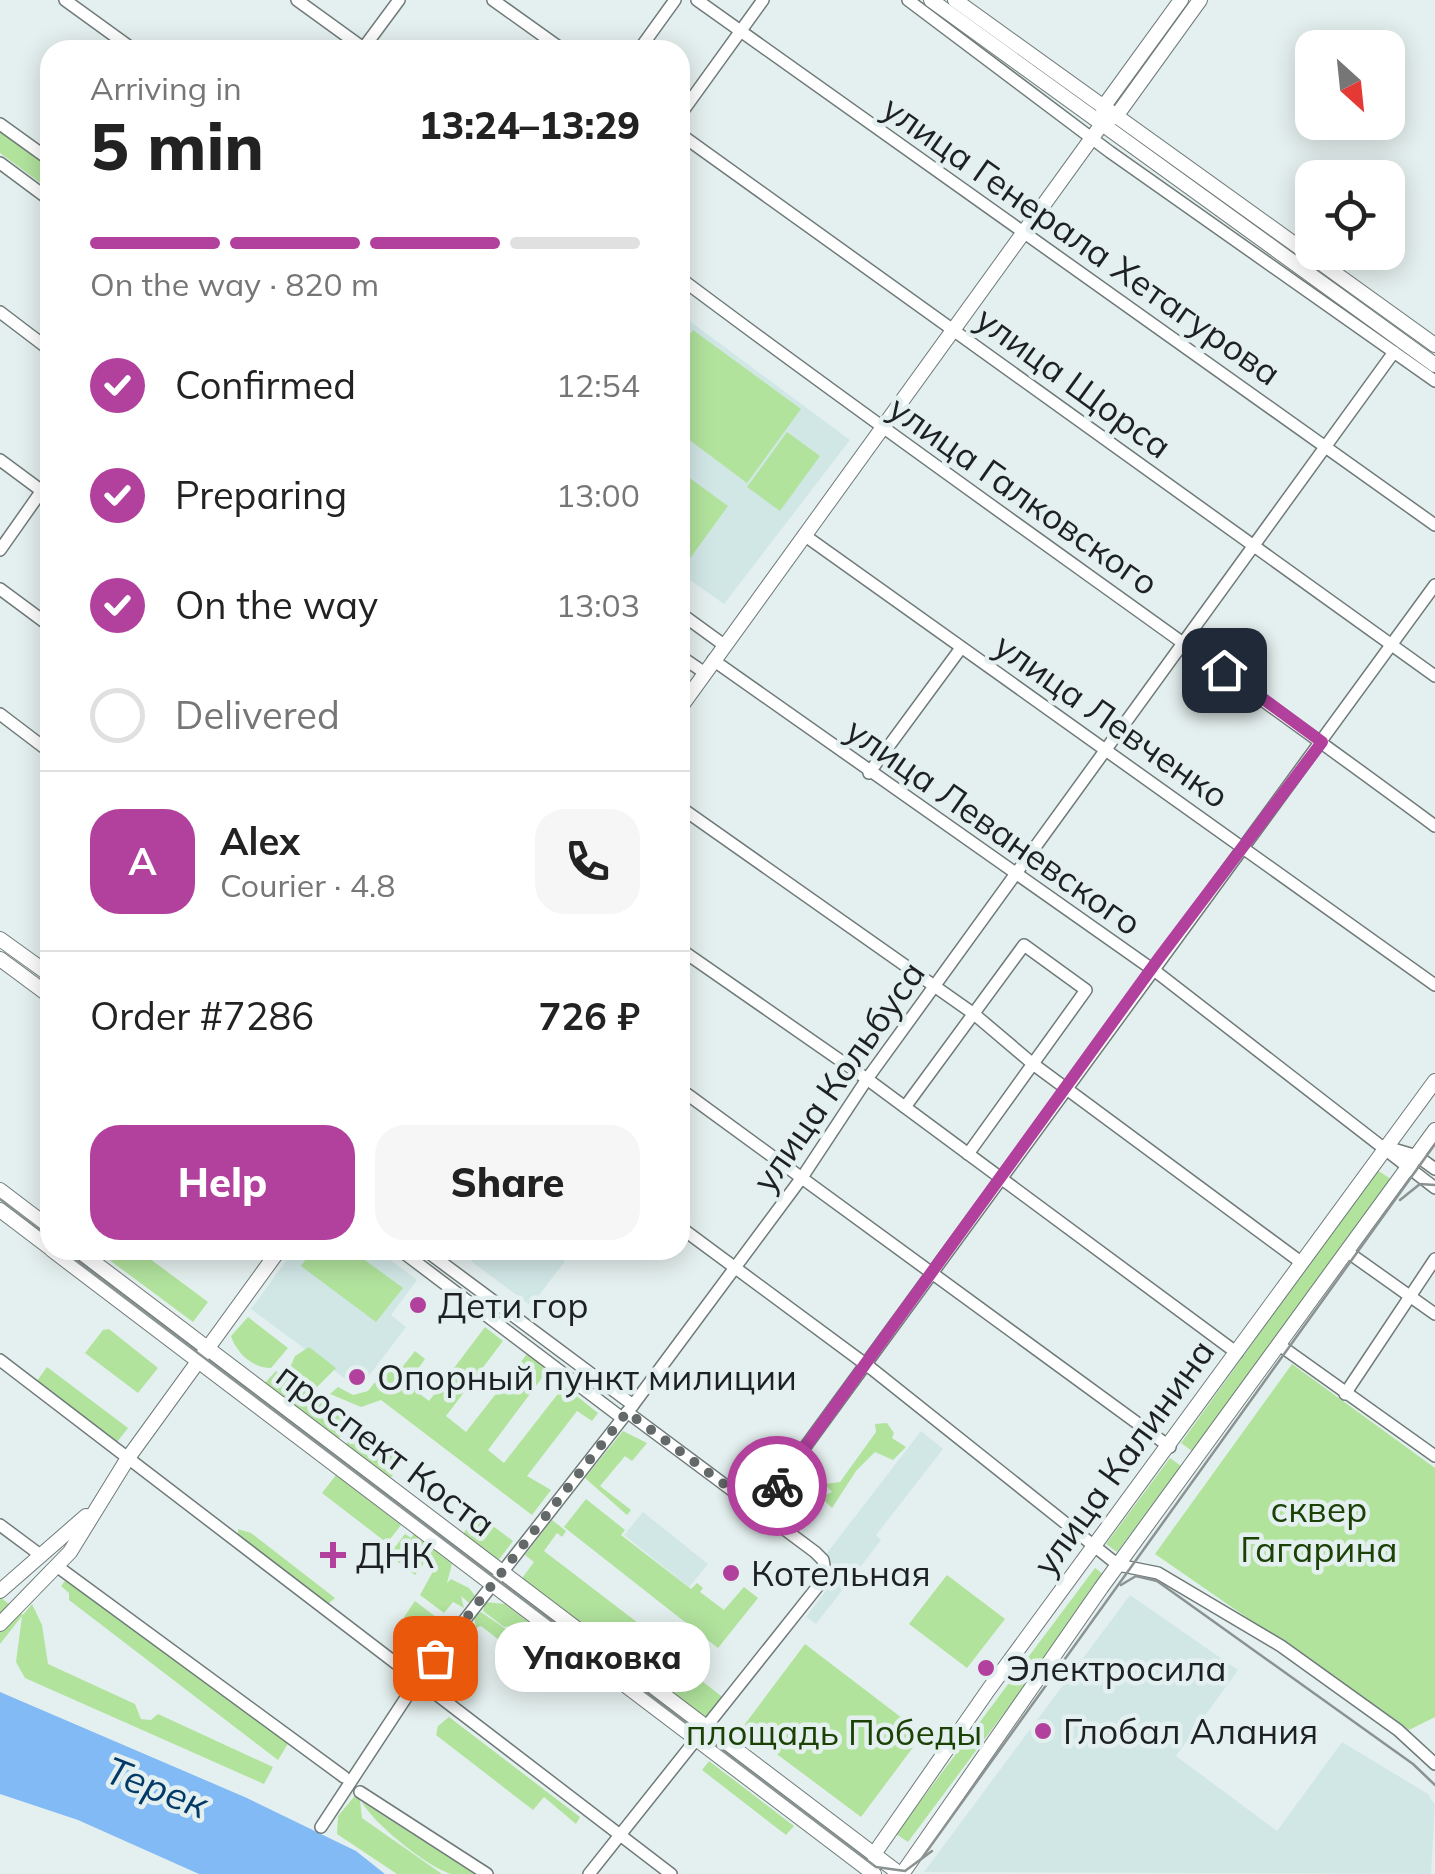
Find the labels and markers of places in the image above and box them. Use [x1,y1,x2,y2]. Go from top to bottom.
pin [1182,628,1267,713]
place label: Дети гор [438,1283,589,1327]
marker: Дети гор [407,1294,429,1316]
place label: Опорный пункт милиции [377,1355,797,1399]
marker: Опорный пункт милиции [346,1366,368,1388]
place label: ДНК [356,1533,434,1577]
marker: ДНК [320,1542,346,1568]
place label: Котельная [751,1551,931,1595]
marker: Котельная [720,1562,742,1584]
pin [393,1616,478,1701]
callout: Упаковка [495,1623,710,1693]
place label: Электросила [1006,1646,1227,1690]
marker: Электросила [975,1657,997,1679]
place label: Глобал Алания [1063,1709,1318,1753]
marker: Глобал Алания [1032,1720,1054,1742]

